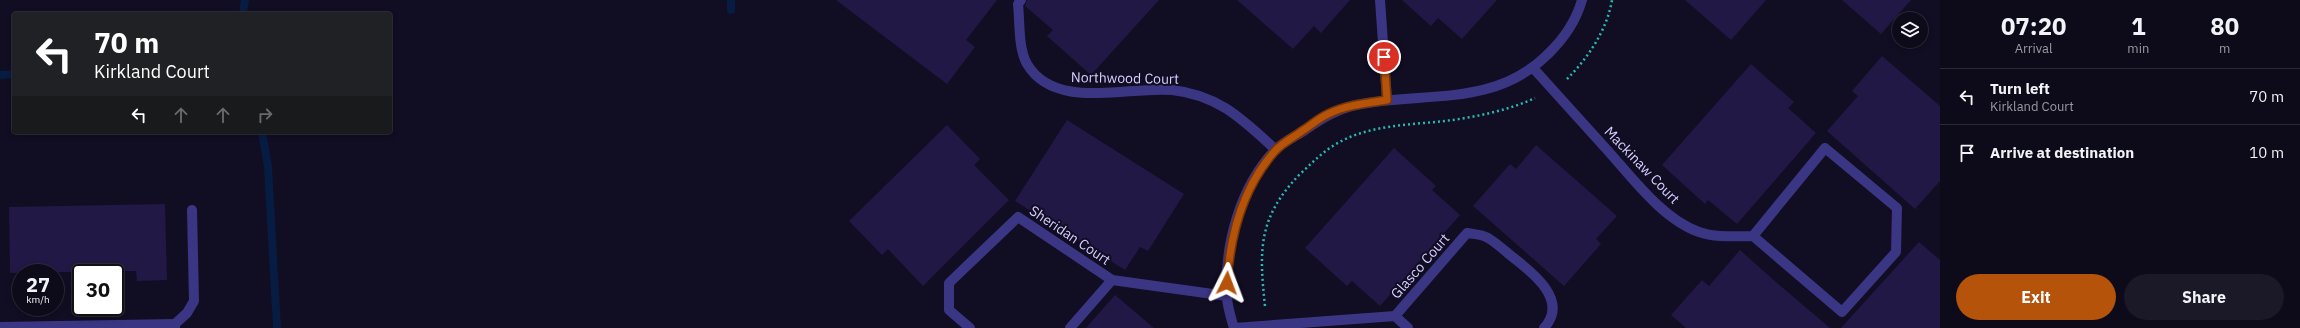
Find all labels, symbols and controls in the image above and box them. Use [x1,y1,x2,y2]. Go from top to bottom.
text: 07:20 [2001,10,2066,42]
text: 1 [2131,10,2146,42]
text: 80 [2210,10,2239,42]
map controls [1892,12,1928,48]
button: layers [1892,12,1928,48]
text: 70 m [94,24,159,61]
icon: left [28,28,80,80]
pin [1367,40,1401,74]
text: Arrival [2015,40,2053,57]
text: min [2127,40,2149,57]
text: m [2219,40,2230,57]
icon: arrive [1373,46,1395,68]
text: Kirkland Court [94,60,210,83]
street label: Northwood Court [1071,68,1179,88]
text: Turn left [1990,79,2050,98]
icon: left [1956,86,1978,108]
text: 70 m [2249,87,2284,106]
text: Kirkland Court [1990,98,2074,115]
icon: left [128,104,150,126]
icon: ahead [170,104,192,126]
icon: ahead [212,104,234,126]
icon: right [254,104,276,126]
street label: Mackinaw Court [1601,122,1684,208]
icon: arrive [1956,142,1978,164]
text: Arrive at destination [1990,143,2134,162]
text: 10 m [2249,143,2284,162]
street label: Sheridan Court [1026,201,1114,269]
street label: Glasco Court [1387,230,1453,302]
position arrow [1206,262,1248,304]
speed limit sign: 30 [72,264,124,316]
text: 27 [26,271,50,298]
button: Exit [1956,274,2116,320]
button: Share [2124,274,2284,320]
text: km/h [26,293,50,306]

